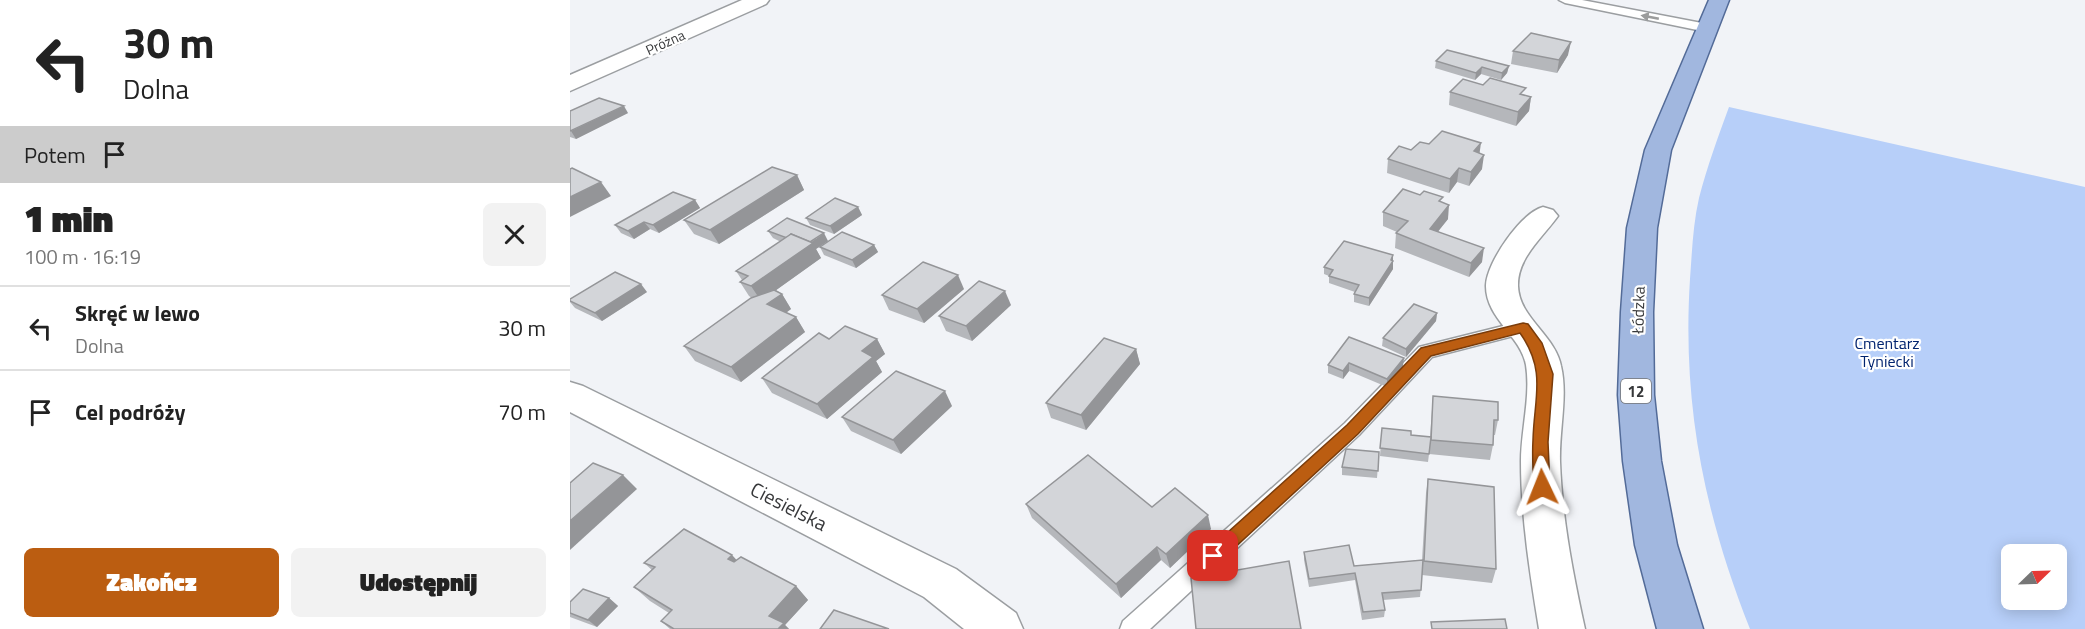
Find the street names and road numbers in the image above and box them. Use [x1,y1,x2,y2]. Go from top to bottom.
street label: Próżna [642,24,688,60]
street label: Łódzka [1625,286,1651,335]
road number: 12 [1621,379,1651,403]
street label: Ciesielska [745,473,833,539]

